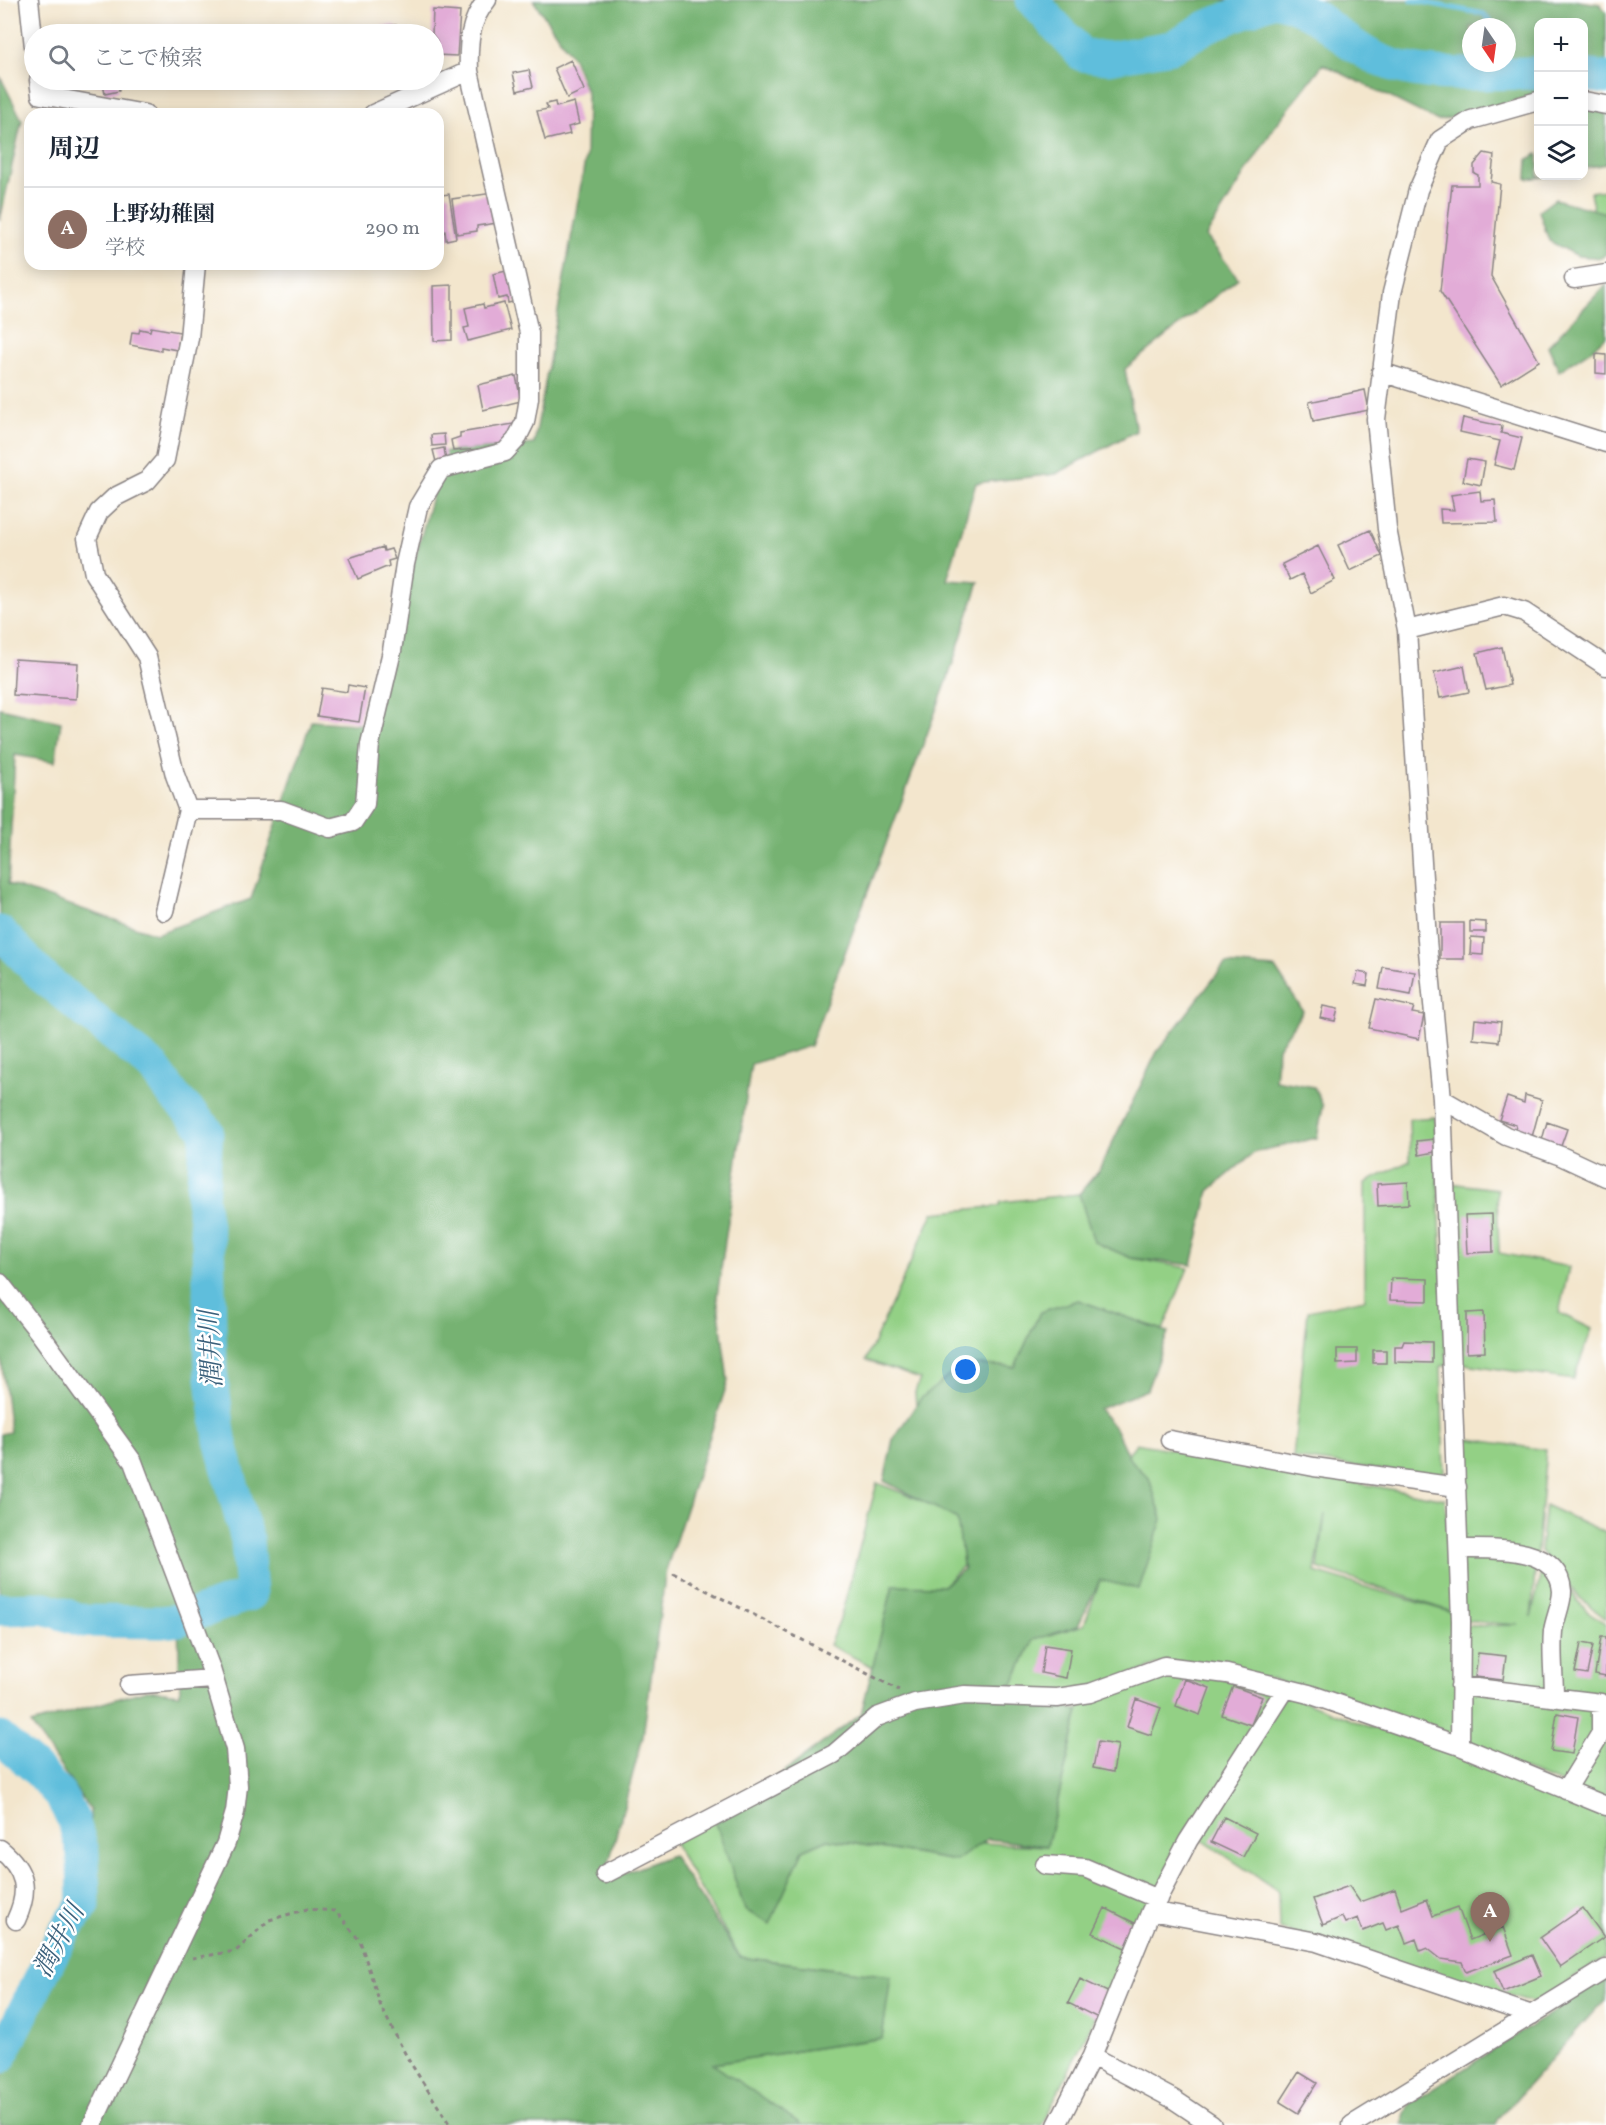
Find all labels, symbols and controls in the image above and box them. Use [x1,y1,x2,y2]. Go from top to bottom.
north arrow [1462,18,1516,72]
map controls [1534,18,1588,180]
button: + [1534,18,1588,72]
search box [24,24,444,90]
icon: search [45,41,78,74]
text: ここで検索 [93,44,203,75]
button: − [1534,72,1588,126]
button: layers [1534,126,1588,180]
text: 周辺 [48,132,100,168]
text: 上野幼稚園 [105,200,215,231]
text: A [60,215,75,243]
text: 290 m [365,215,420,243]
text: 学校 [105,235,145,263]
water label: 潤井川 [192,1306,232,1389]
your location [951,1355,980,1384]
pin: A [1470,1892,1510,1942]
water label: 潤井川 [26,1895,96,1984]

